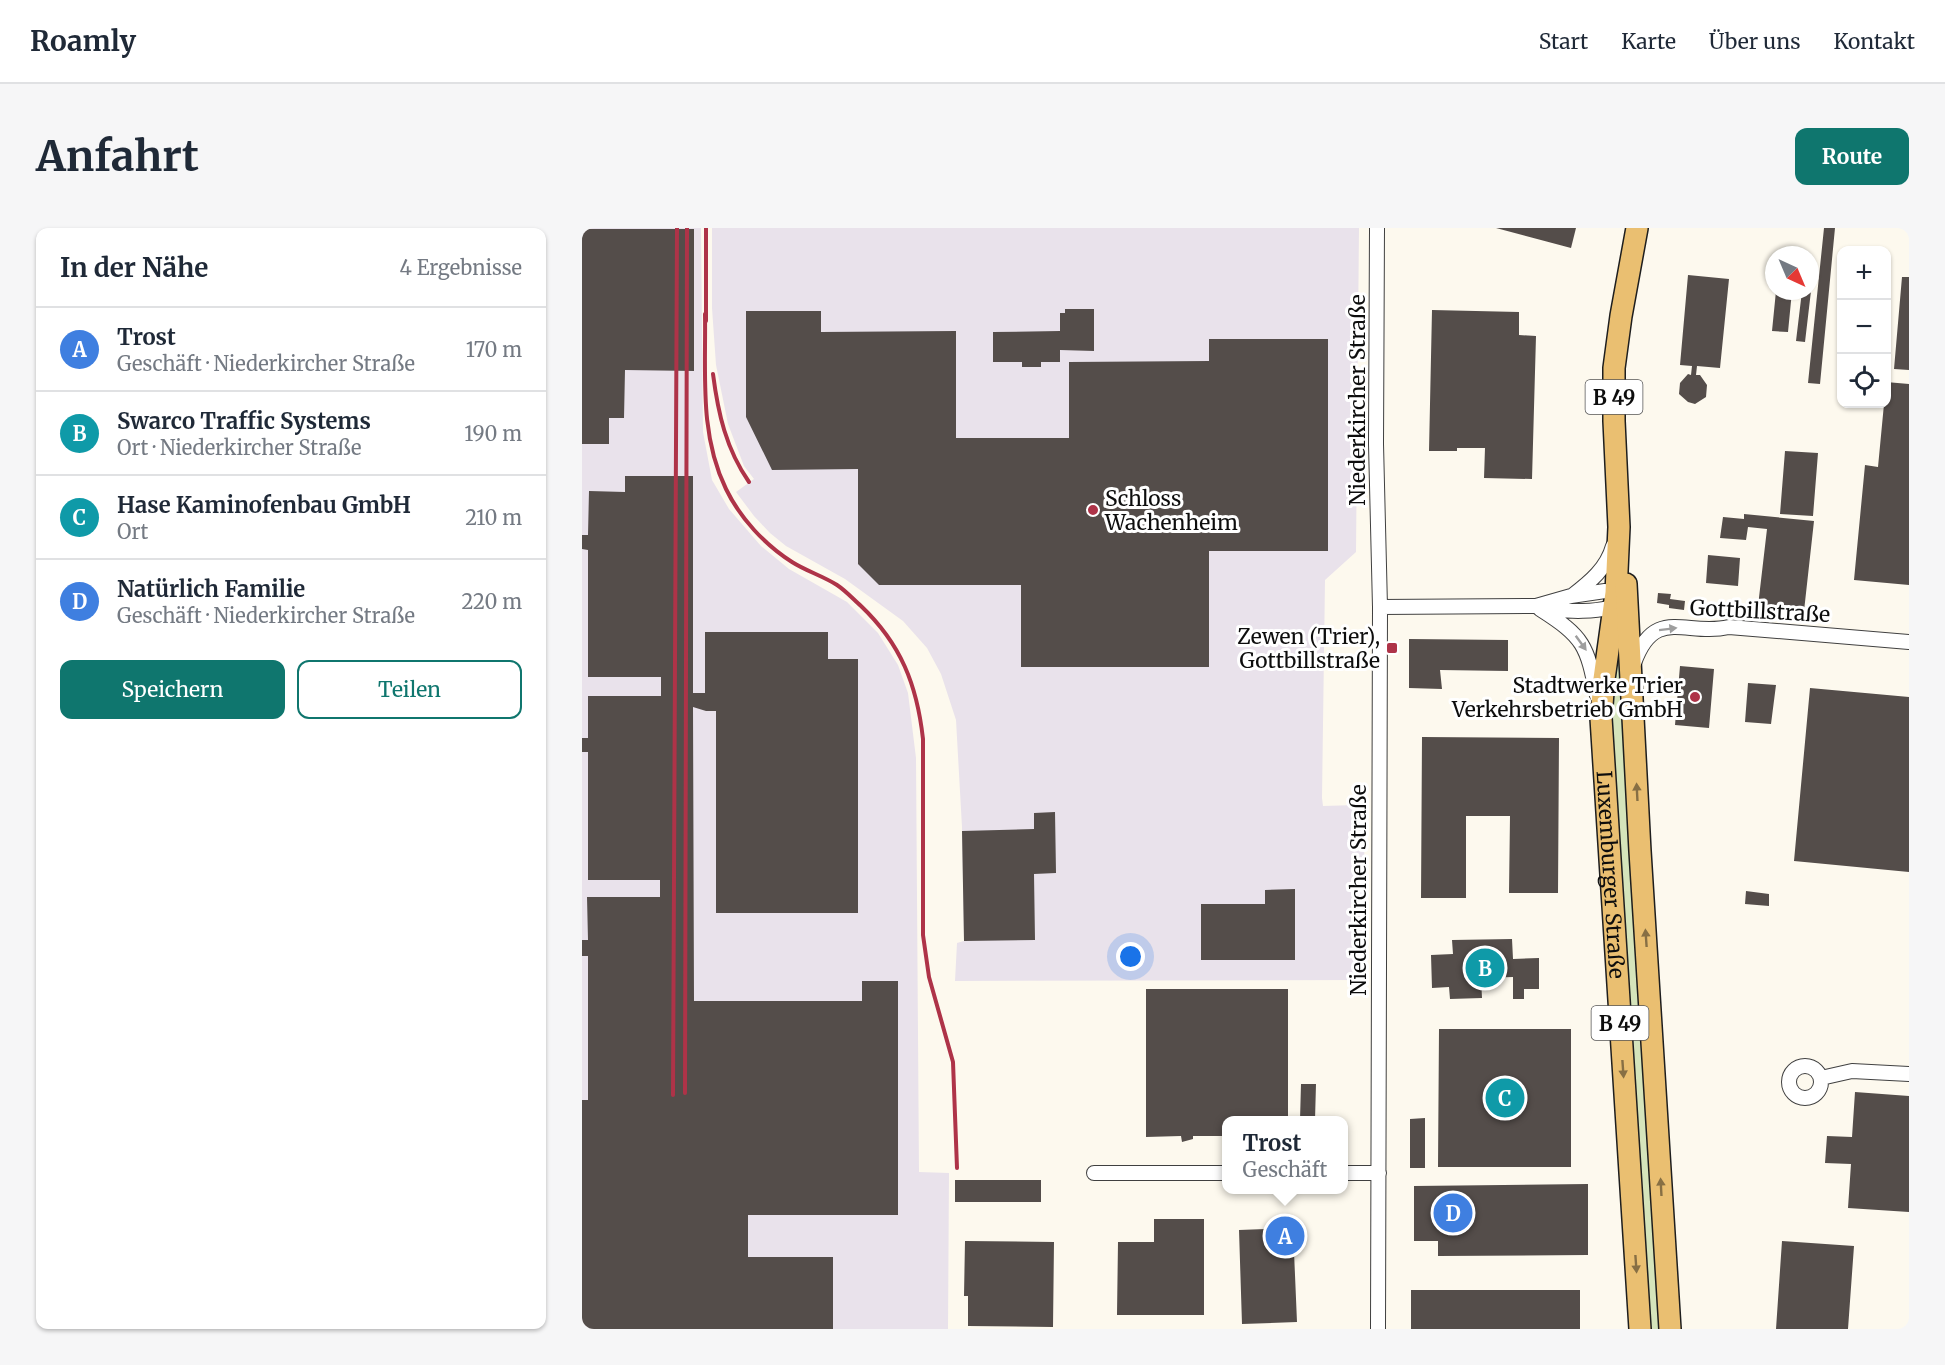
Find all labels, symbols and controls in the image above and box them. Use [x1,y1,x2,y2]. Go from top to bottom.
text: Roamly [30,23,136,59]
text: Start [1539,28,1588,55]
text: Karte [1621,28,1676,55]
text: Über uns [1709,28,1800,55]
text: Kontakt [1833,28,1915,55]
button: Route [1795,128,1909,185]
text: Anfahrt [36,130,199,182]
north arrow [1765,246,1819,300]
map controls [1837,246,1891,408]
button: + [1837,246,1891,300]
text: In der Nähe [60,251,208,284]
text: 4 Ergebnisse [400,255,522,280]
street label: Niederkircher Straße [1344,294,1371,506]
button: − [1837,300,1891,354]
text: Trost [117,323,176,351]
text: A [72,337,87,362]
text: 170 m [466,337,522,362]
text: Geschäft · Niederkircher Straße [117,351,415,376]
button: locate [1837,354,1891,408]
road number: B 49 [1586,380,1642,414]
text: Swarco Traffic Systems [117,407,371,435]
text: B [73,421,86,446]
text: 190 m [464,421,522,446]
text: Ort · Niederkircher Straße [117,435,361,460]
place label: Schloss Wachenheim [1104,485,1238,536]
text: Hase Kaminofenbau GmbH [117,491,411,519]
marker: Schloss Wachenheim [1086,503,1100,517]
text: C [73,505,86,530]
text: 210 m [465,505,522,530]
text: Ort [117,519,148,544]
text: Natürlich Familie [117,575,305,603]
text: D [72,589,87,614]
text: 220 m [462,589,522,614]
street label: Gottbillstraße [1689,594,1831,628]
text: Geschäft · Niederkircher Straße [117,603,415,628]
place label: Zewen (Trier), Gottbillstraße [1237,623,1380,674]
one-way arrow [1659,624,1678,633]
one-way arrow [1575,634,1587,650]
marker: Zewen (Trier), Gottbillstraße [1385,641,1399,655]
button: Speichern [60,660,285,719]
button: Teilen [297,660,522,719]
place label: Stadtwerke Trier Verkehrsbetrieb GmbH [1451,672,1683,723]
marker: Stadtwerke Trier Verkehrsbetrieb GmbH [1688,690,1702,704]
street label: Luxemburger Straße [1591,770,1631,979]
one-way arrow [1633,783,1642,802]
street label: Niederkircher Straße [1345,784,1372,996]
one-way arrow [1641,929,1651,948]
your location [1116,942,1145,971]
pin: B [1466,946,1504,990]
road number: B 49 [1592,1006,1648,1040]
one-way arrow [1619,1060,1628,1079]
pin: C [1486,1076,1524,1120]
popup [1222,1116,1348,1194]
text: Trost [1243,1129,1301,1157]
text: Geschäft [1243,1157,1327,1182]
one-way arrow [1657,1177,1666,1196]
pin: D [1434,1190,1472,1236]
pin: A [1266,1214,1304,1258]
one-way arrow [1631,1254,1641,1273]

